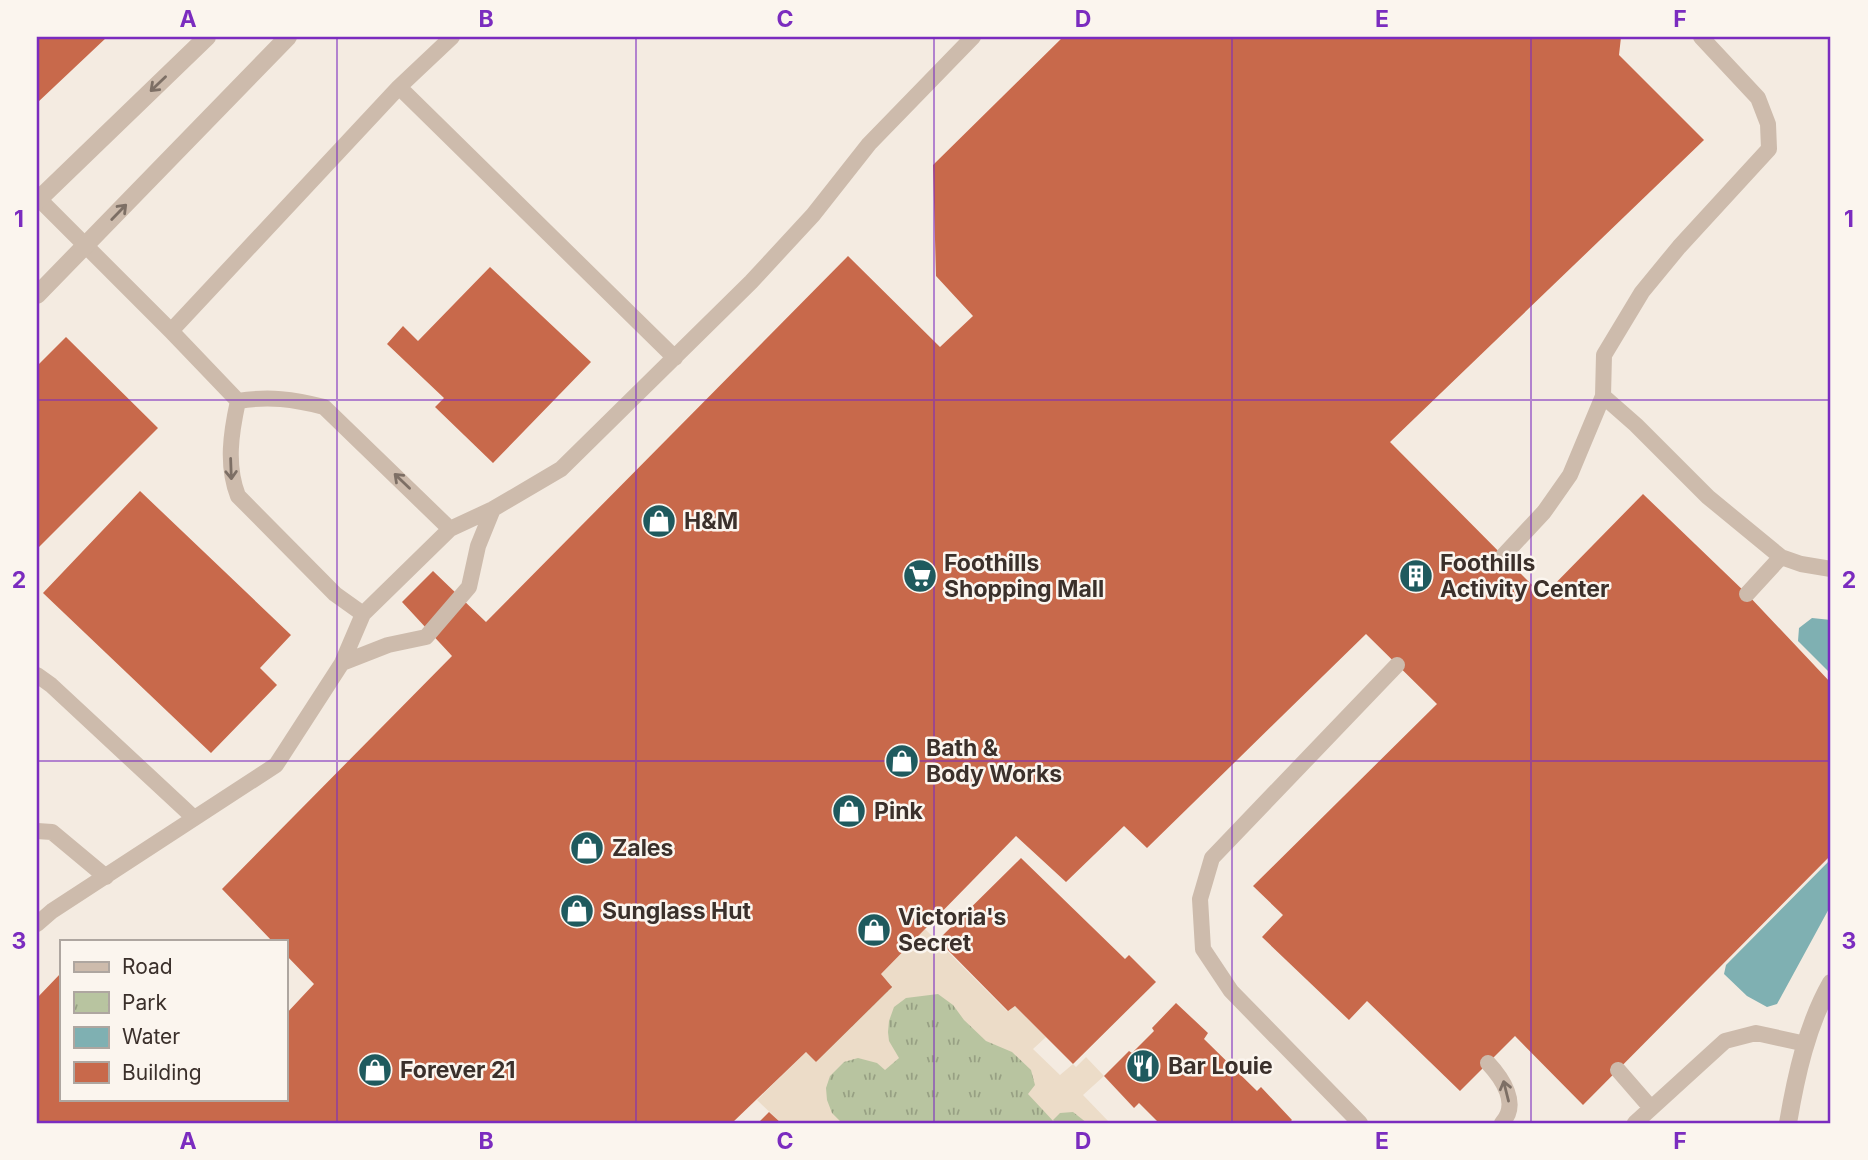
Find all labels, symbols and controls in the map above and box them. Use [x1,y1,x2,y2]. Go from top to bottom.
text: A [179,5,197,33]
text: B [478,5,494,33]
text: C [776,5,794,33]
text: D [1075,5,1091,33]
text: E [1375,5,1389,33]
text: F [1673,5,1687,33]
one-way arrow [150,75,167,92]
one-way arrow [111,203,127,221]
text: 1 [14,205,24,233]
text: 1 [1844,205,1854,233]
one-way arrow [225,457,238,480]
one-way arrow [393,473,411,489]
shop icon: H&M [640,502,678,540]
place label: H&M [684,507,738,535]
place label: Foothills Shopping Mall [944,549,1104,603]
place label: Foothills Activity Center [1440,549,1609,603]
supermarket icon: Foothills Shopping Mall [901,557,939,595]
building icon: Foothills Activity Center [1397,557,1435,595]
text: 2 [12,566,26,594]
text: 2 [1842,566,1856,594]
place label: Bath & Body Works [926,734,1062,788]
shop icon: Bath & Body Works [883,742,921,780]
shop icon: Pink [830,792,868,830]
place label: Pink [874,797,923,825]
shop icon: Zales [568,829,606,867]
place label: Zales [612,834,674,862]
shop icon: Sunglass Hut [558,892,596,930]
place label: Sunglass Hut [602,897,752,925]
place label: Victoria's Secret [898,903,1006,957]
shop icon: Victoria's Secret [855,911,893,949]
text: 3 [12,927,26,955]
text: 3 [1842,927,1856,955]
legend [60,940,287,1100]
text: Road [122,954,173,979]
text: Park [122,990,167,1015]
text: Water [122,1024,180,1049]
restaurant icon: Bar Louie [1124,1047,1162,1085]
shop icon: Forever 21 [356,1051,394,1089]
place label: Bar Louie [1168,1052,1273,1080]
place label: Forever 21 [400,1056,515,1084]
text: Building [122,1060,202,1085]
one-way arrow [1499,1081,1512,1103]
text: A [179,1127,197,1155]
text: B [478,1127,494,1155]
text: C [776,1127,794,1155]
text: D [1075,1127,1091,1155]
text: E [1375,1127,1389,1155]
text: F [1673,1127,1687,1155]

